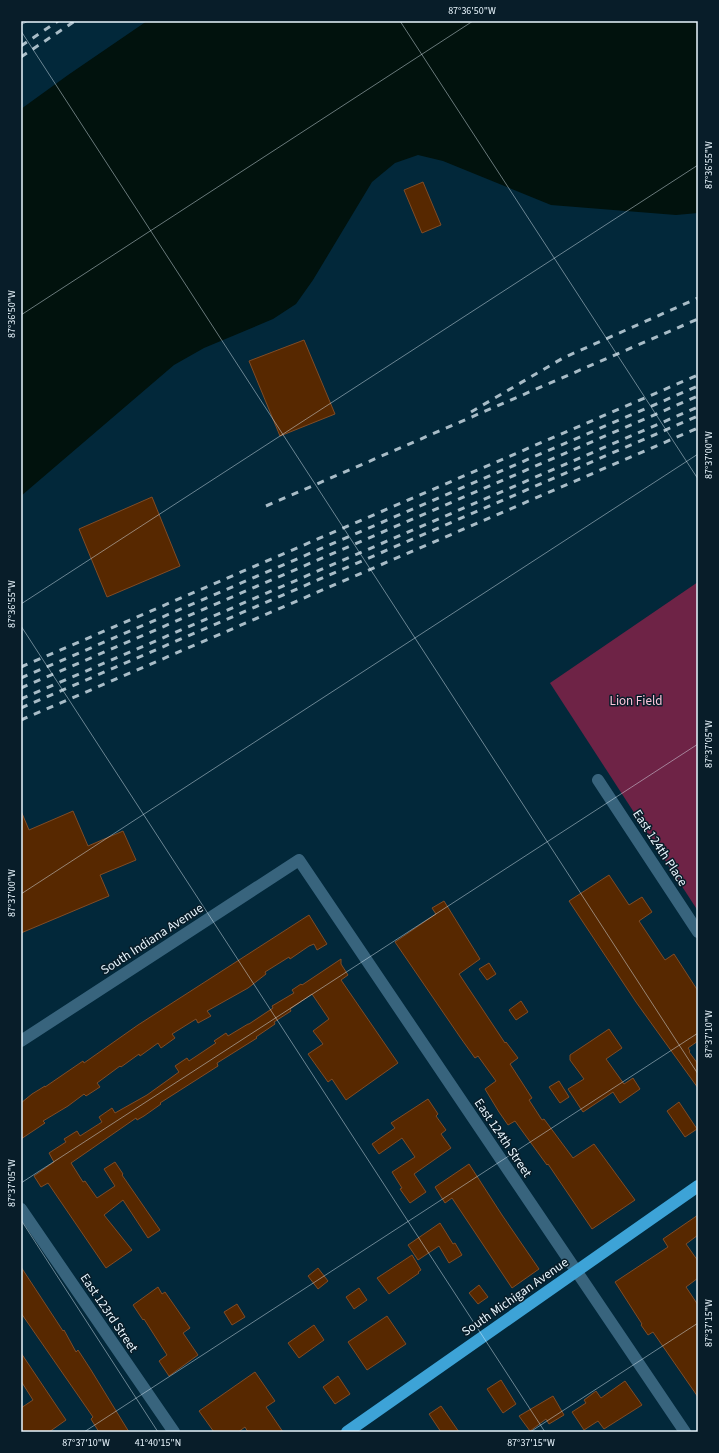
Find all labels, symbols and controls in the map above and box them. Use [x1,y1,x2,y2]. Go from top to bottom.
text: 87°36'50"W [448,4,496,18]
text: 87°36'55"W [702,141,716,189]
text: 87°36'50"W [5,290,19,338]
text: 87°37'00"W [702,431,716,479]
text: 87°36'55"W [5,580,19,628]
park label: Lion Field [610,692,662,710]
text: 87°37'05"W [702,720,716,768]
street label: East 124th Place [628,806,692,890]
text: 87°37'00"W [5,869,19,917]
street label: South Indiana Avenue [97,899,207,979]
text: 87°37'10"W [702,1010,716,1058]
street label: East 124th Street [470,1095,536,1182]
text: 87°37'05"W [5,1159,19,1207]
street label: South Michigan Avenue [458,1253,572,1341]
street label: East 123rd Street [76,1270,142,1357]
text: 87°37'15"W [702,1299,716,1347]
text: 87°37'10"W [62,1436,110,1450]
text: 41°40'15"N [135,1436,181,1450]
text: 87°37'15"W [507,1436,555,1450]

